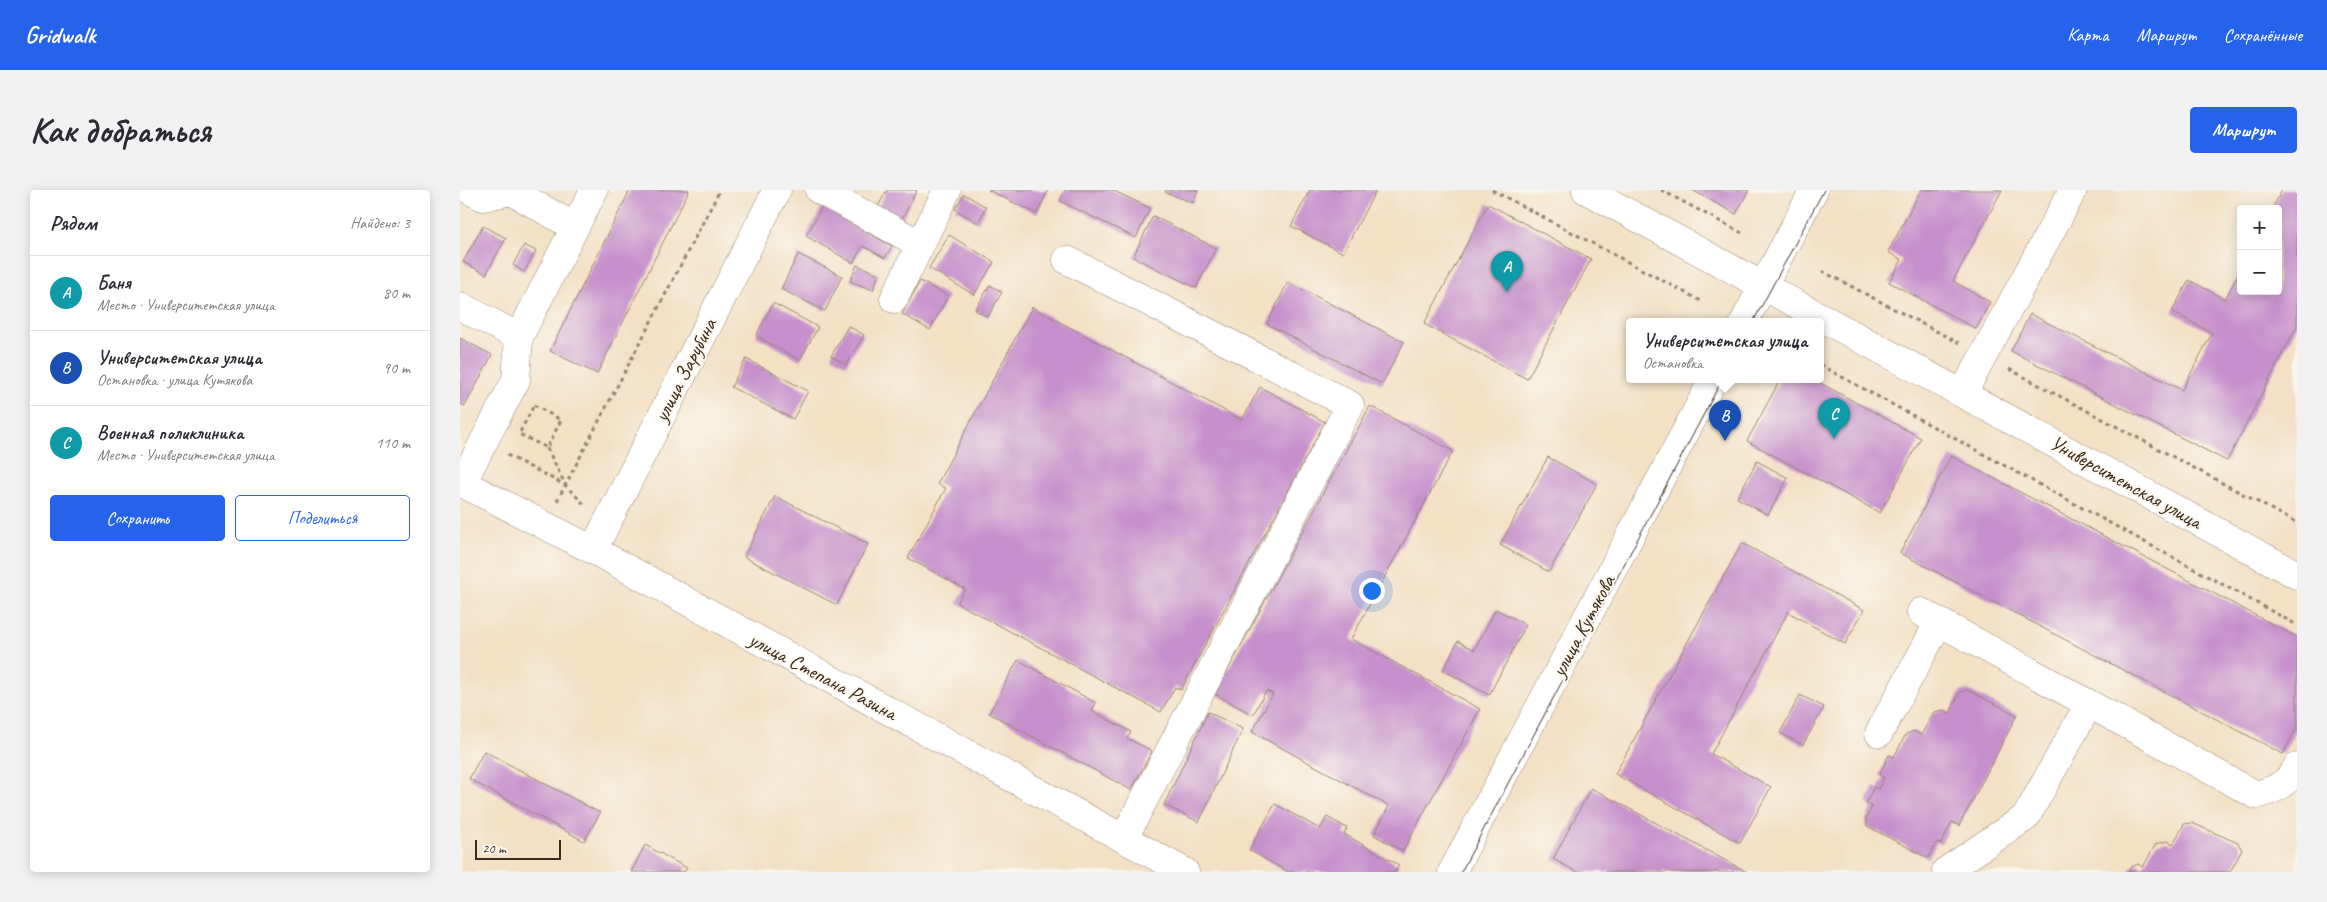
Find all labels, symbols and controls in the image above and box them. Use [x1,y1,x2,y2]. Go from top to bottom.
text: Gridwalk [25,20,95,50]
text: Карта [2067,24,2108,46]
text: Маршрут [2136,24,2196,46]
text: Сохранённые [2224,24,2302,46]
button: Маршрут [2190,107,2297,153]
text: Как добраться [30,108,211,153]
map controls [2237,205,2282,295]
button: + [2237,205,2282,250]
text: Рядом [50,210,97,236]
text: Найдено: 3 [350,213,410,233]
button: − [2237,250,2282,295]
pin: A [1491,251,1523,292]
text: Баня [97,271,131,295]
text: A [62,283,70,303]
text: 80 m [383,283,410,303]
text: Место · Университетская улица [97,295,275,315]
street label: улица Зарубина [647,312,723,428]
popup [1626,318,1824,383]
text: Университетская улица [1643,329,1807,353]
text: Университетская улица [97,346,262,370]
text: Остановка [1643,353,1703,373]
text: B [62,358,70,378]
text: 90 m [383,358,410,378]
text: Остановка · улица Кутякова [97,370,252,390]
pin: C [1818,398,1850,439]
pin: B [1709,400,1741,441]
text: Военная поликлиника [97,421,243,445]
street label: Университетская улица [2046,430,2208,536]
text: C [62,433,70,453]
text: 110 m [376,433,410,453]
text: Место · Университетская улица [97,445,275,465]
button: Сохранить [50,495,225,541]
button: Поделиться [235,495,410,541]
street label: улица Кутякова [1545,569,1621,683]
your location [1359,578,1385,604]
street label: улица Степана Разина [743,625,903,727]
scale bar [475,837,561,860]
text: 20 m [482,840,506,857]

